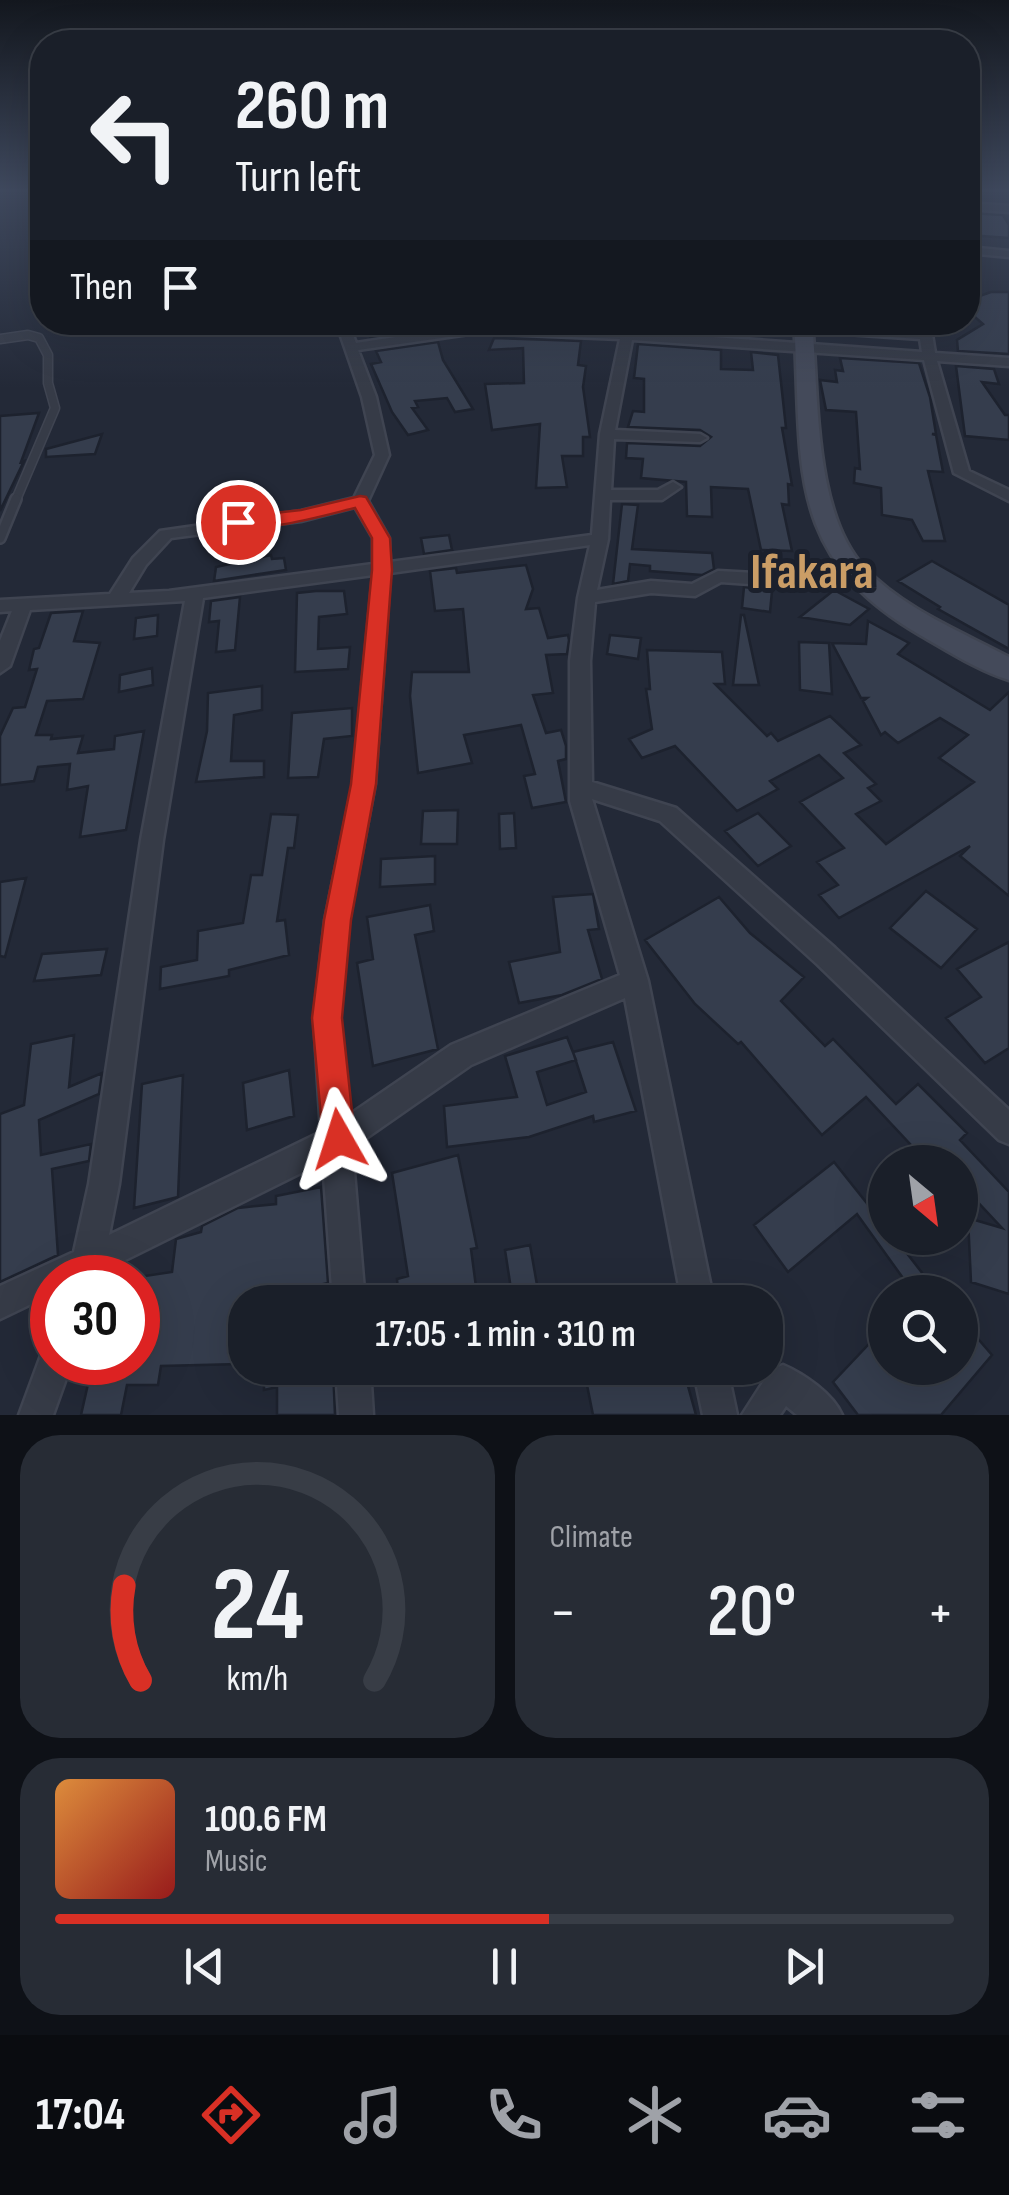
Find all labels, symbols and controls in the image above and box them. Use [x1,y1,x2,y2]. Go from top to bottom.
text: 260 m [235,65,389,149]
icon: left [70,70,200,200]
text: Turn left [235,150,361,205]
icon: arrive [153,260,208,315]
text: Then [70,265,133,310]
pin [196,480,281,565]
icon: arrive [211,495,266,550]
district label: Ifakara [750,543,874,603]
position arrow [287,1087,391,1191]
north arrow [868,1145,978,1255]
map controls [868,1145,978,1385]
speed limit sign: 30 [30,1255,160,1385]
button: search [868,1275,978,1385]
text: 17:05 · 1 min · 310 m [375,1312,636,1357]
text: Climate [550,1518,633,1557]
text: 24 [210,1544,304,1669]
text: 20° [707,1567,797,1658]
text: − [550,1580,576,1647]
text: + [927,1580,954,1647]
text: km/h [226,1658,288,1701]
text: 100.6 FM [205,1797,327,1842]
text: Music [205,1842,268,1881]
icon: previous [177,1939,232,1994]
icon: pause [477,1939,532,1994]
icon: next [777,1939,832,1994]
icon: directions [196,2080,266,2150]
icon: music [338,2080,408,2150]
icon: phone [479,2080,549,2150]
icon: climate [620,2080,690,2150]
icon: car [762,2080,832,2150]
icon: filters [903,2080,973,2150]
text: 17:04 [36,2088,125,2143]

